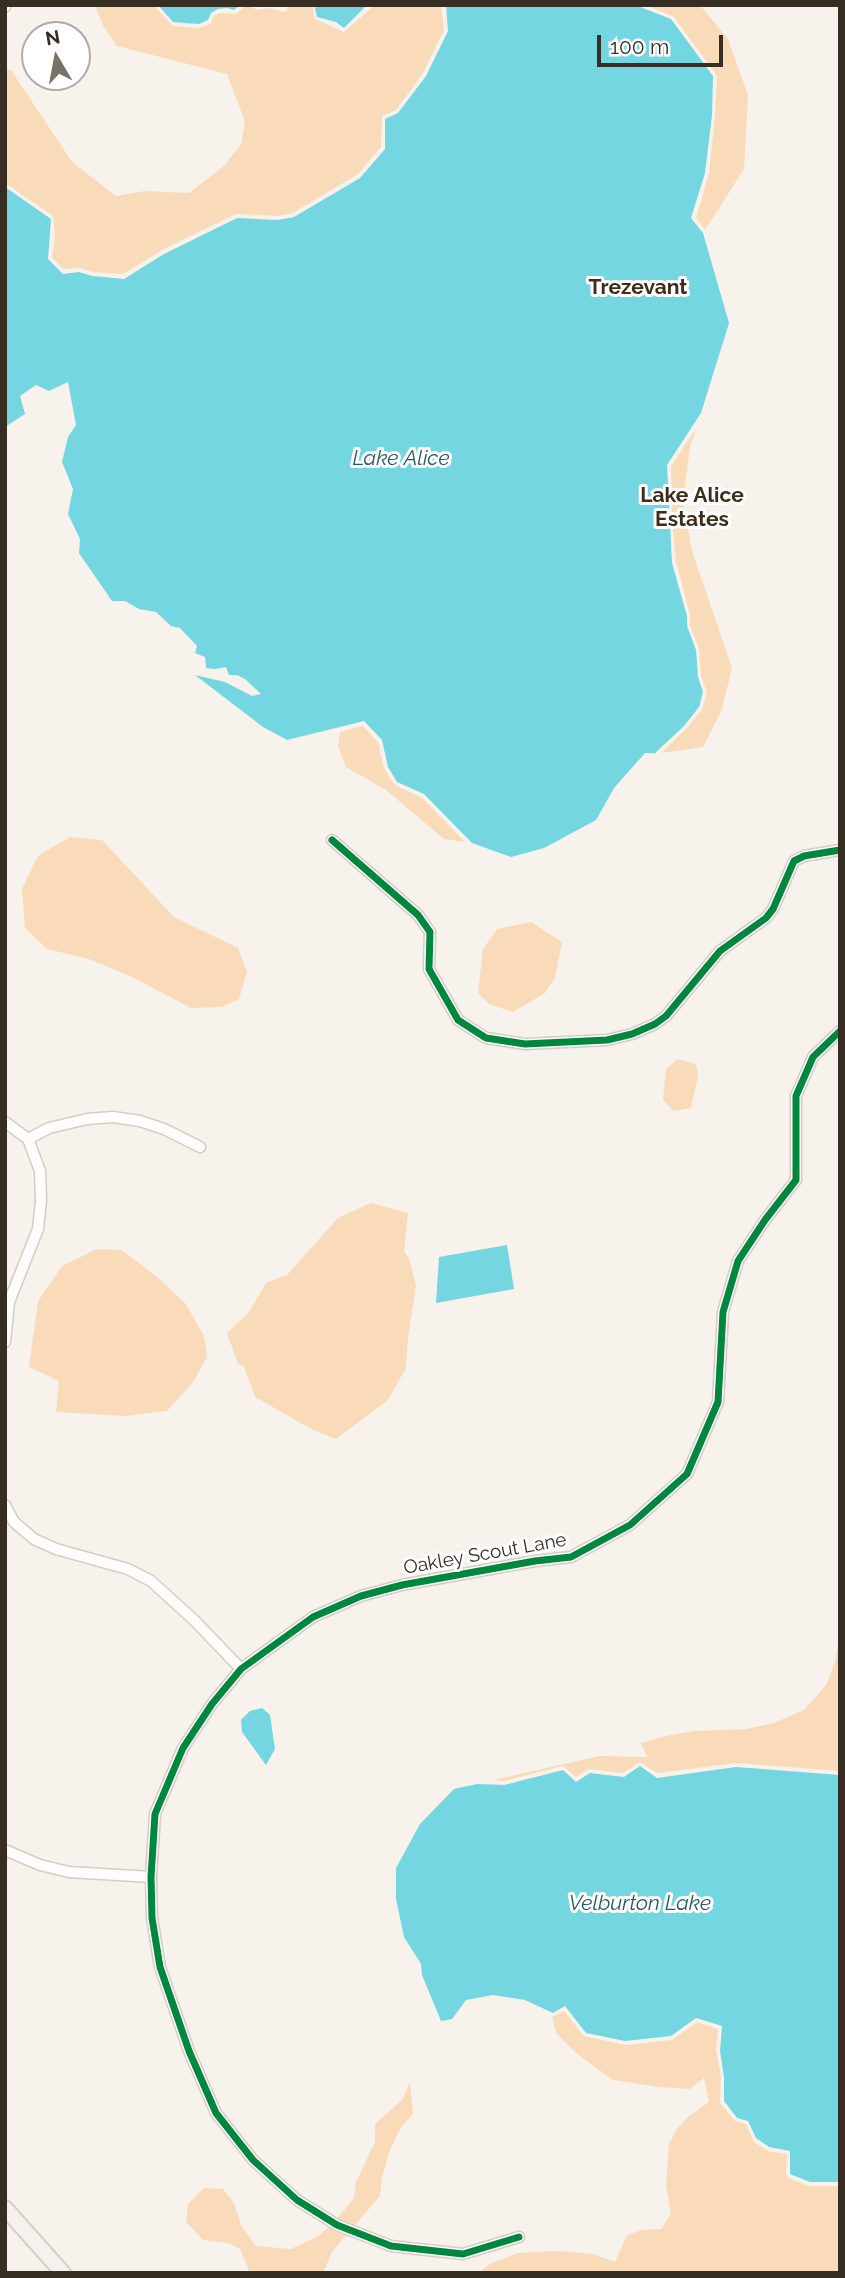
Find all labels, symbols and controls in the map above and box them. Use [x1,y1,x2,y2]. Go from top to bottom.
north arrow [21,21,91,91]
scale bar [600,21,726,65]
text: N [44,25,62,49]
text: 100 m [610,34,669,59]
district label: Trezevant [589,275,687,301]
water label: Lake Alice [352,446,450,472]
district label: Lake Alice Estates [640,483,744,533]
street label: Oakley Scout Lane [402,1528,568,1580]
water label: Velburton Lake [569,1891,711,1917]

